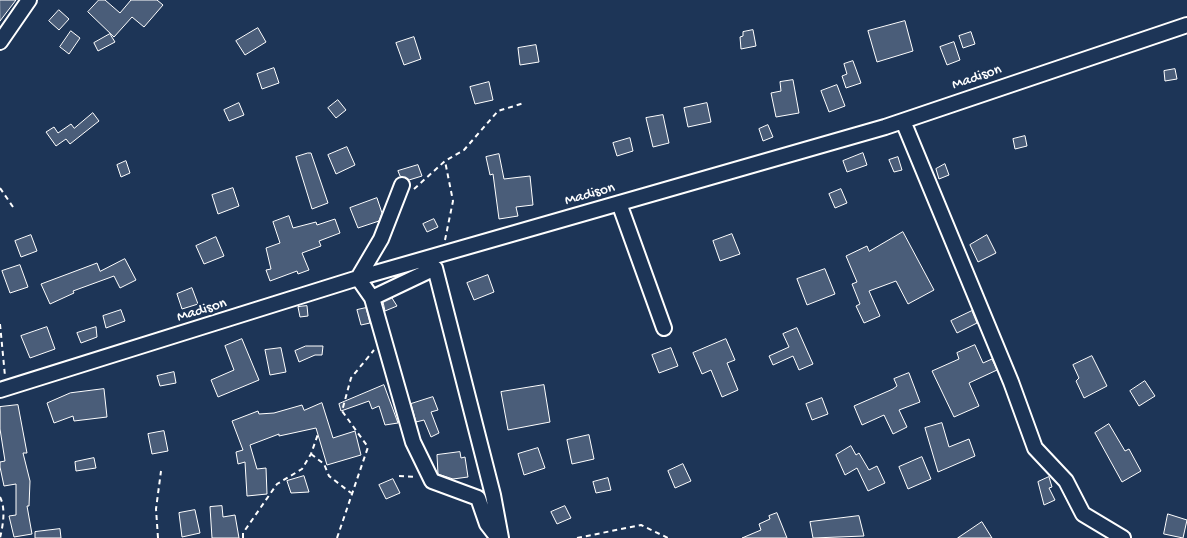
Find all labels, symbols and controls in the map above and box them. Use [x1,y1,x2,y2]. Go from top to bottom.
street label: Madison [950,61,1004,95]
street label: Madison [563,179,617,211]
street label: Madison [175,295,229,327]

